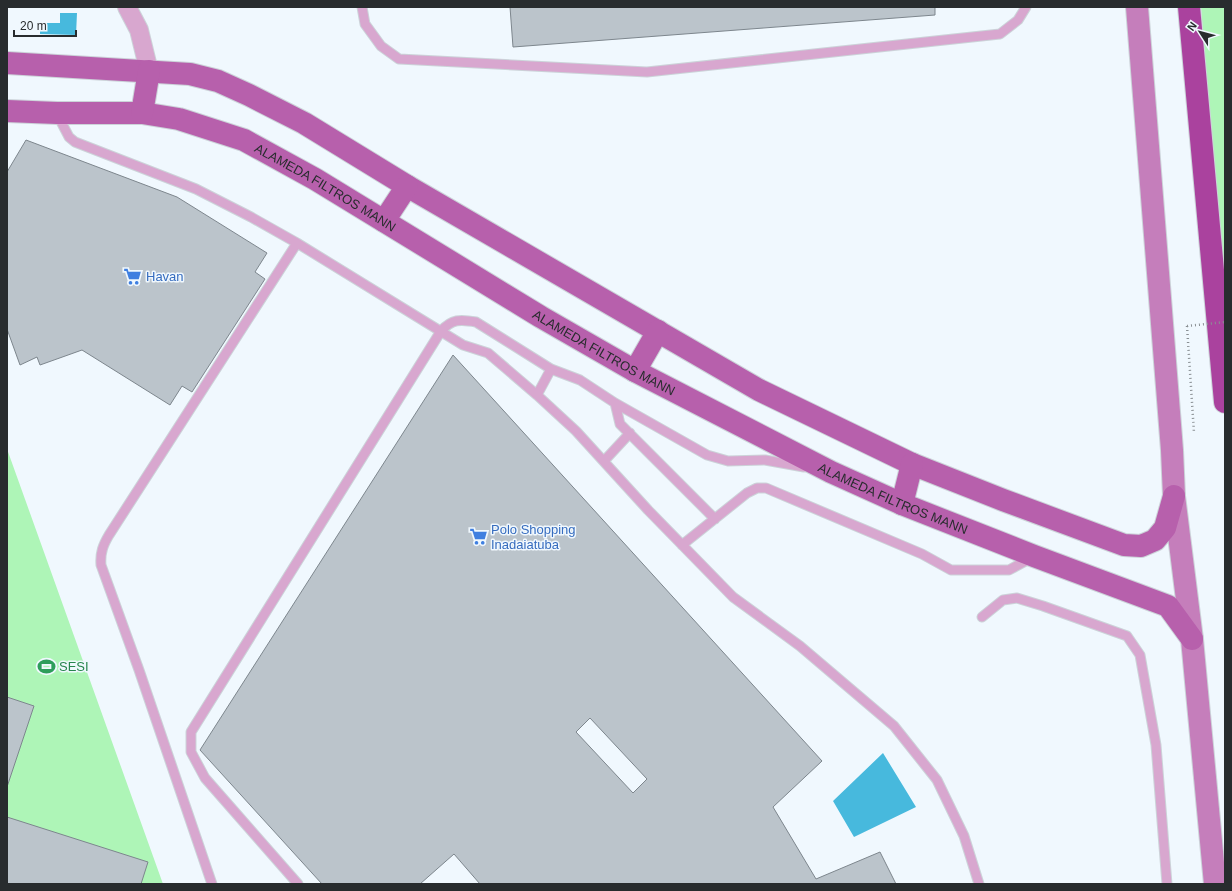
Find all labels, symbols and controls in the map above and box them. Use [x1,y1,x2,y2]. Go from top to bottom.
scale bar [14,12,76,38]
north arrow [1180,12,1220,52]
text: 20 m [20,19,47,33]
text: N [1185,19,1199,33]
street label: ALAMEDA FILTROS MANN [252,140,399,234]
supermarket icon: Havan [123,266,143,286]
place label: Havan [146,269,184,284]
street label: ALAMEDA FILTROS MANN [530,306,678,398]
street label: ALAMEDA FILTROS MANN [816,459,970,537]
place label: Polo Shopping Inadaiatuba [491,522,576,552]
supermarket icon: Polo Shopping Inadaiatuba [468,526,488,546]
sports icon: SESI [36,656,56,676]
place label: SESI [59,659,89,674]

